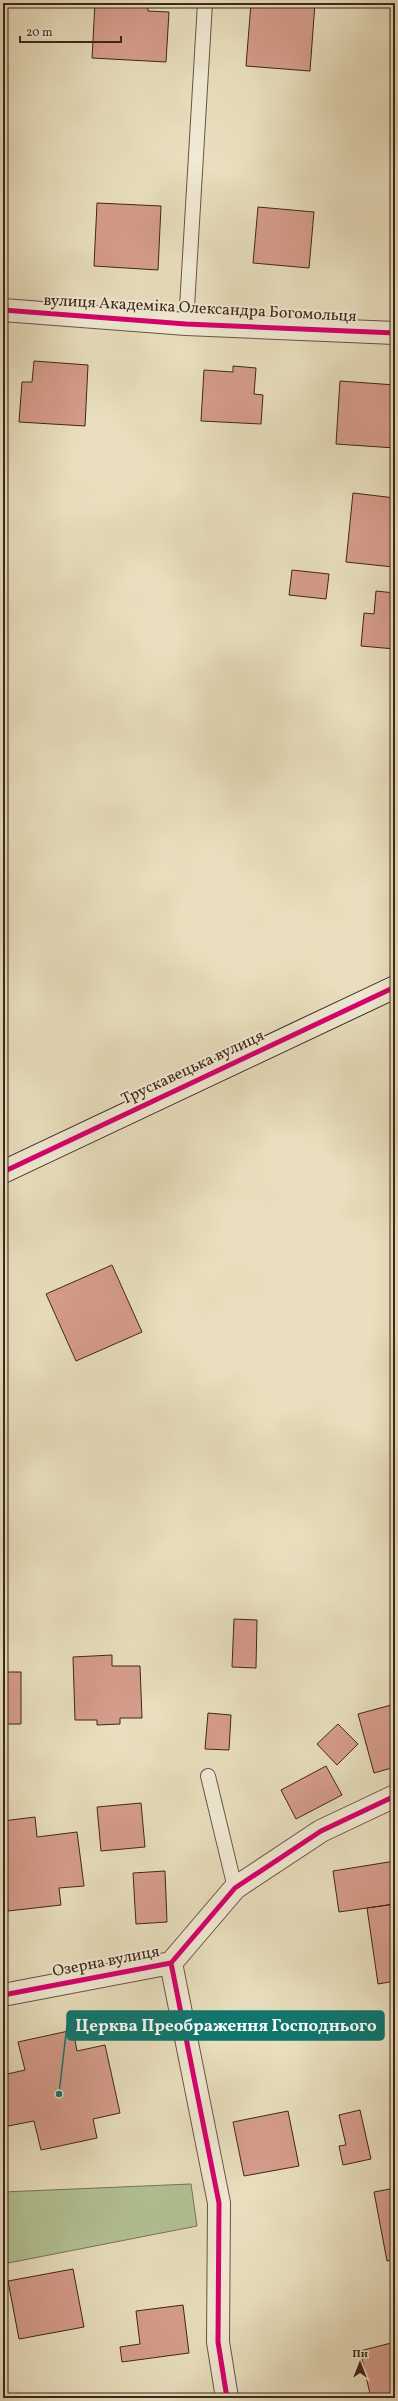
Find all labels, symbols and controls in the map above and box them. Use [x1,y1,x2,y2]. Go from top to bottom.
scale bar [20,18,121,44]
text: 20 m [26,25,53,41]
street label: вулиця Академіка Олександра Богомольця [43,290,357,328]
street label: Трускавецька вулиця [118,1025,268,1111]
street label: Озерна вулиця [51,1941,161,1983]
callout: Церква Преображення Господнього [67,2011,384,2040]
text: Церква Преображення Господнього [75,2015,377,2038]
north arrow [340,2343,380,2383]
text: Пн [352,2347,368,2362]

